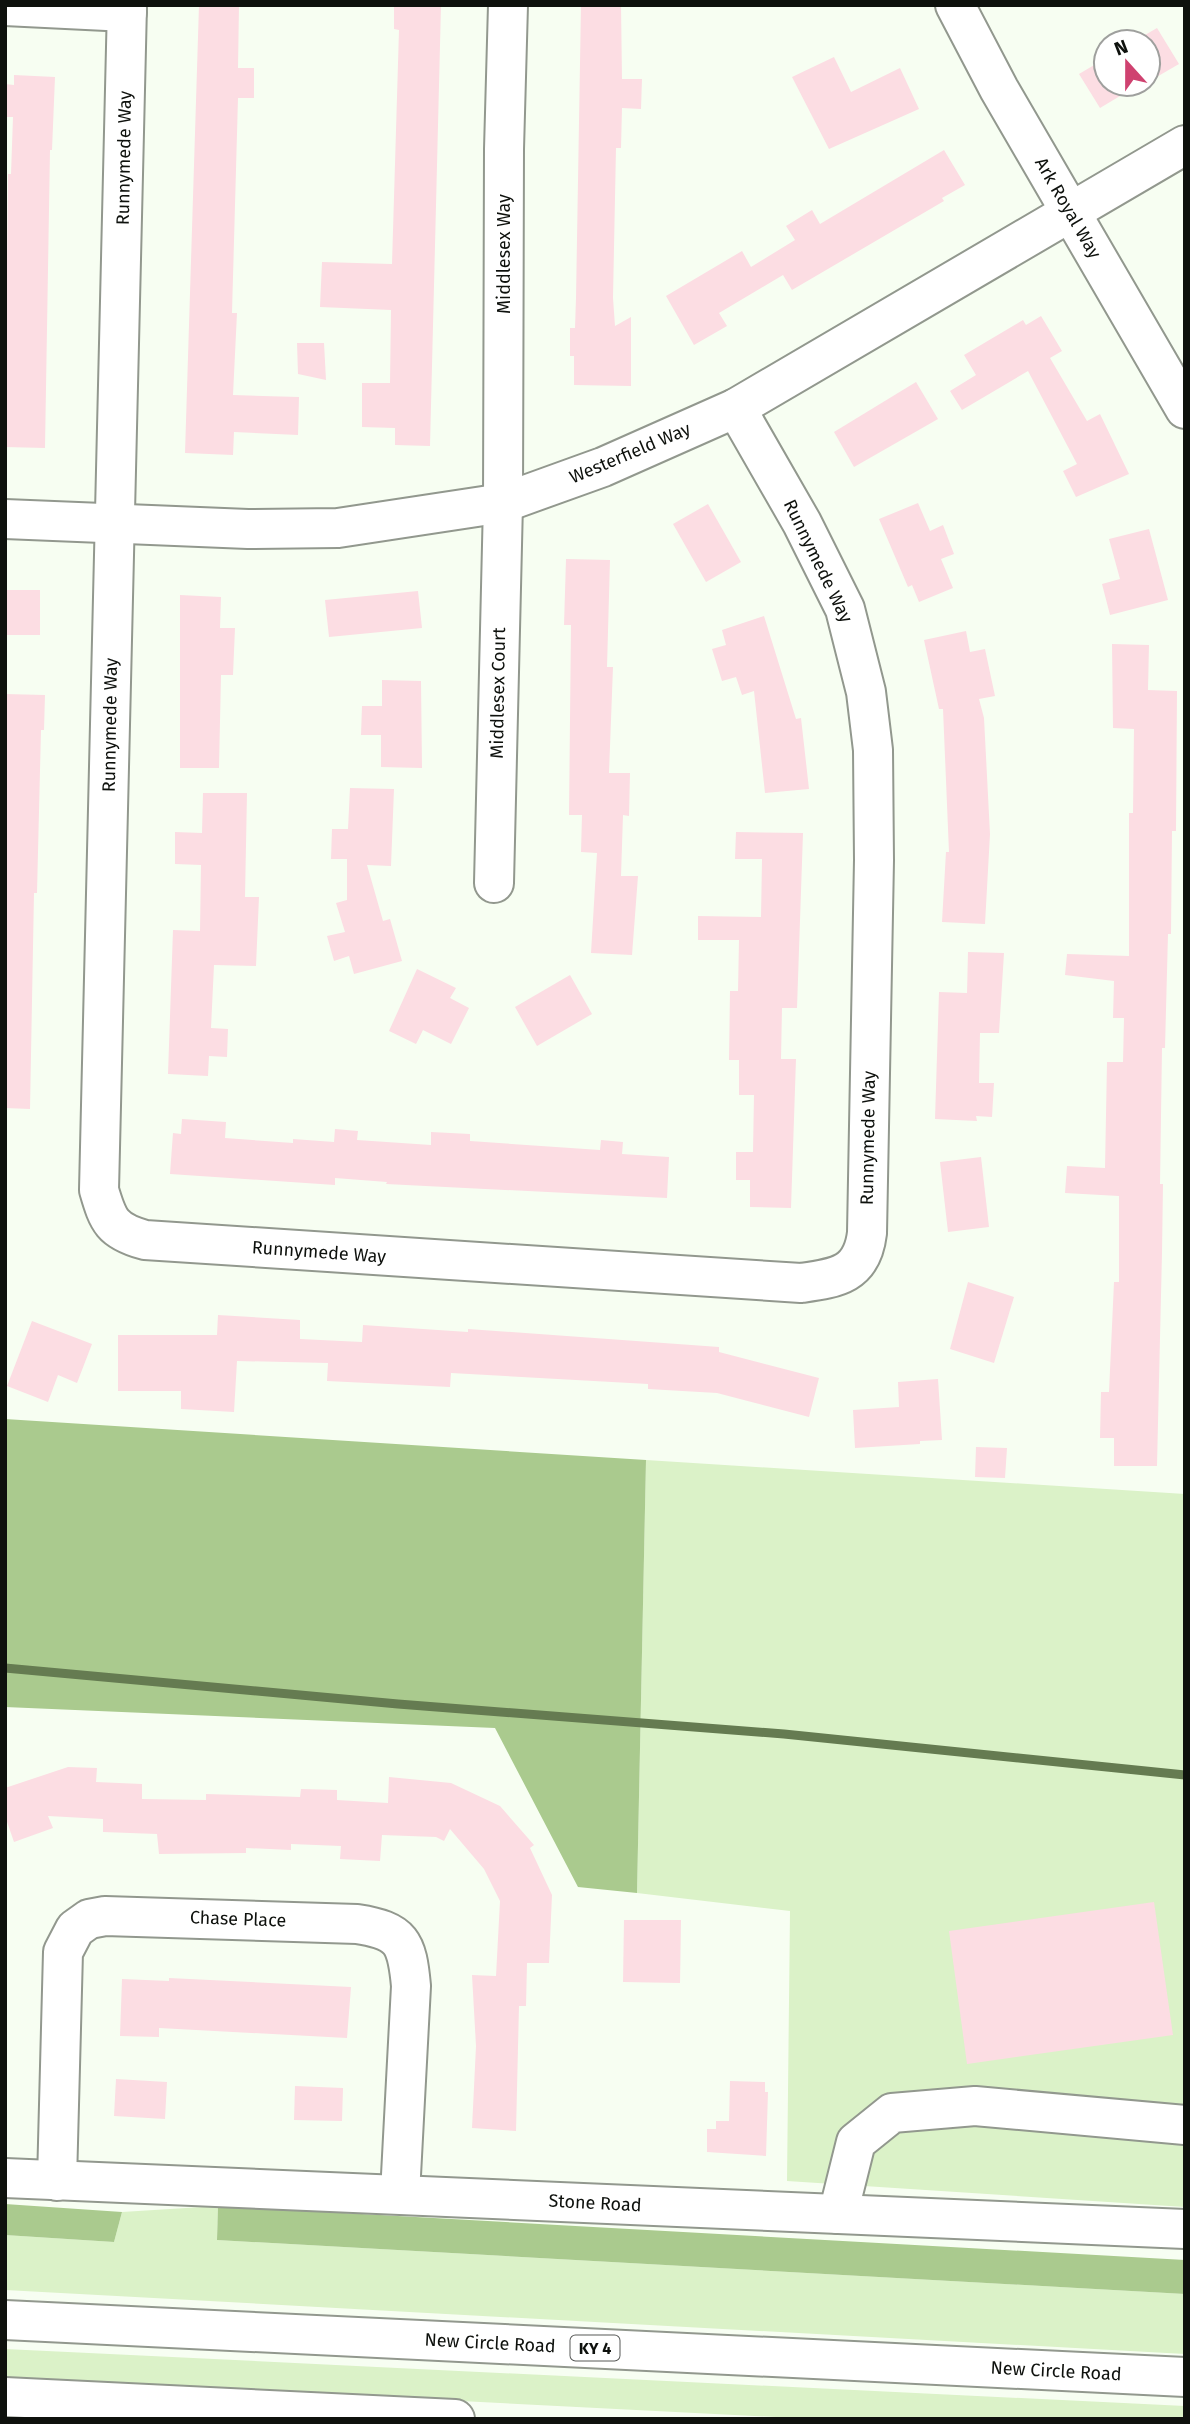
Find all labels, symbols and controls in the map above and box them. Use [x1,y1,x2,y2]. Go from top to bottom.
north arrow [1092,28,1162,98]
text: N [1111,35,1131,61]
street label: Runnymede Way [112,90,136,225]
street label: Ark Royal Way [1030,153,1106,263]
street label: Middlesex Way [493,194,515,314]
street label: Westerfield Way [566,418,694,488]
street label: Runnymede Way [779,496,857,626]
street label: Middlesex Court [486,627,510,759]
street label: Runnymede Way [98,657,122,792]
street label: Runnymede Way [856,1070,880,1205]
street label: Runnymede Way [251,1236,387,1268]
street label: Chase Place [189,1906,287,1932]
street label: Stone Road [548,2190,642,2216]
street label: New Circle Road [424,2329,556,2357]
road number: KY 4 [570,2336,620,2360]
street label: New Circle Road [990,2357,1122,2385]

